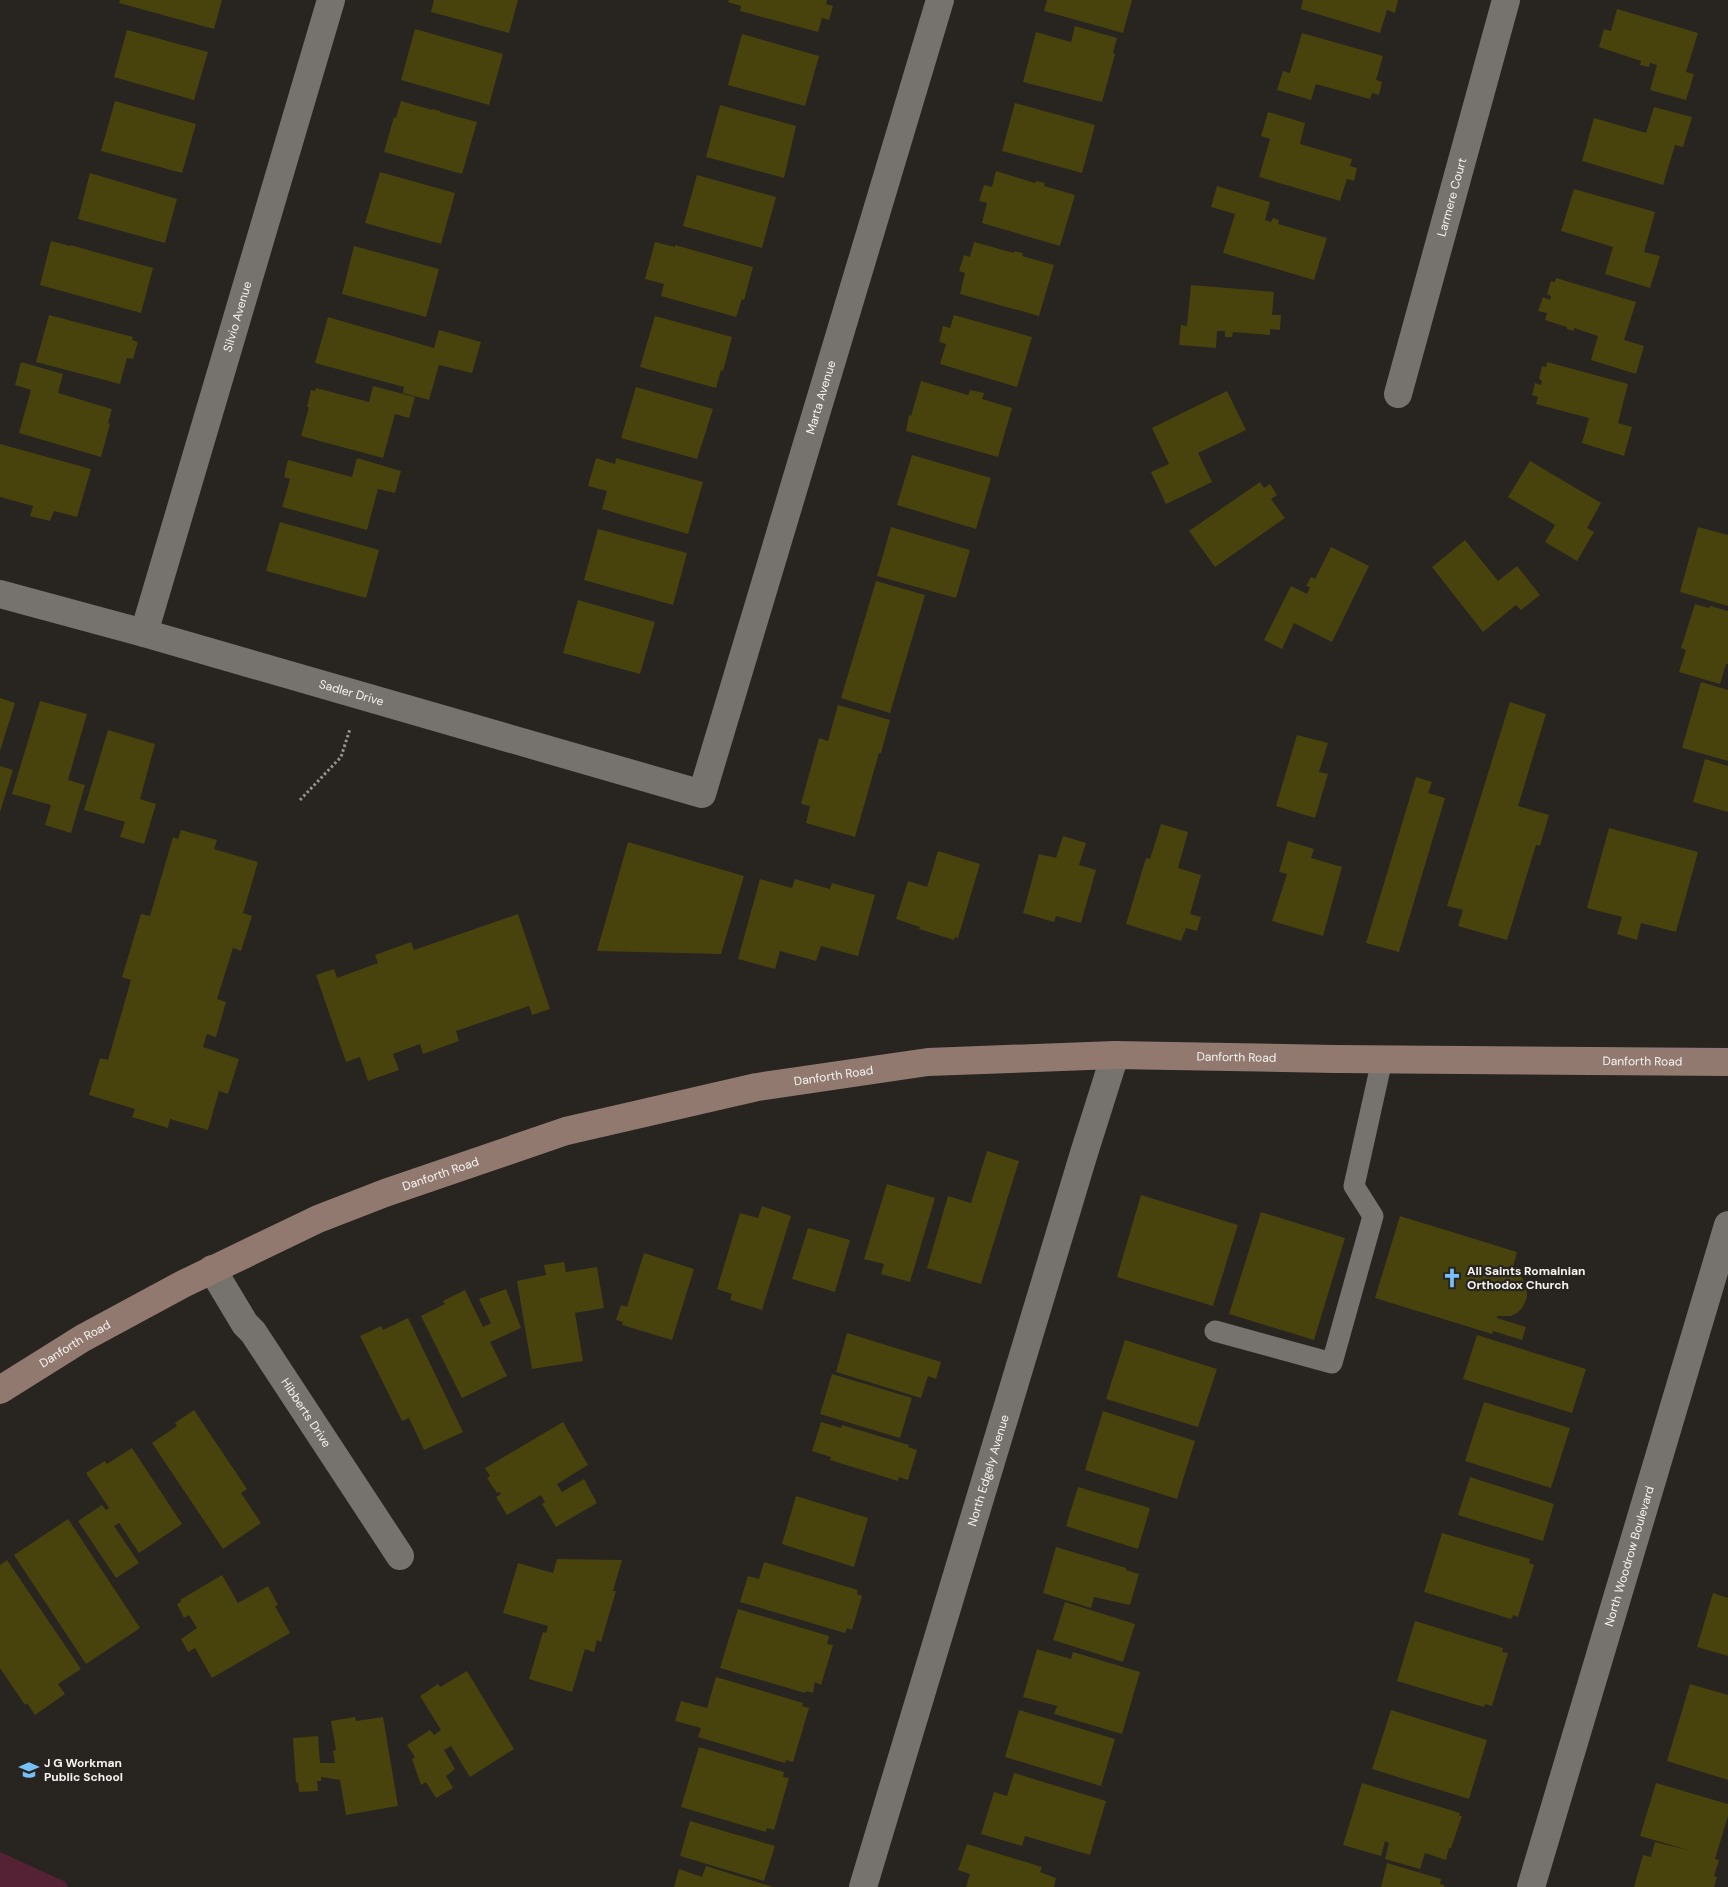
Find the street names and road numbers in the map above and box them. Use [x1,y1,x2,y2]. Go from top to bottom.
street label: Larmere Court [1434,156,1470,238]
street label: Silvio Avenue [219,279,256,354]
street label: Marta Avenue [802,358,840,436]
street label: Sadler Drive [317,676,386,710]
street label: Danforth Road [1196,1048,1277,1066]
street label: Danforth Road [1602,1053,1682,1070]
street label: Danforth Road [793,1062,874,1090]
street label: Danforth Road [400,1153,481,1194]
street label: Danforth Road [36,1317,113,1371]
street label: Hibberts Drive [277,1375,335,1451]
street label: North Edgely Avenue [964,1413,1013,1528]
street label: North Woodrow Boulevard [1601,1484,1658,1628]

